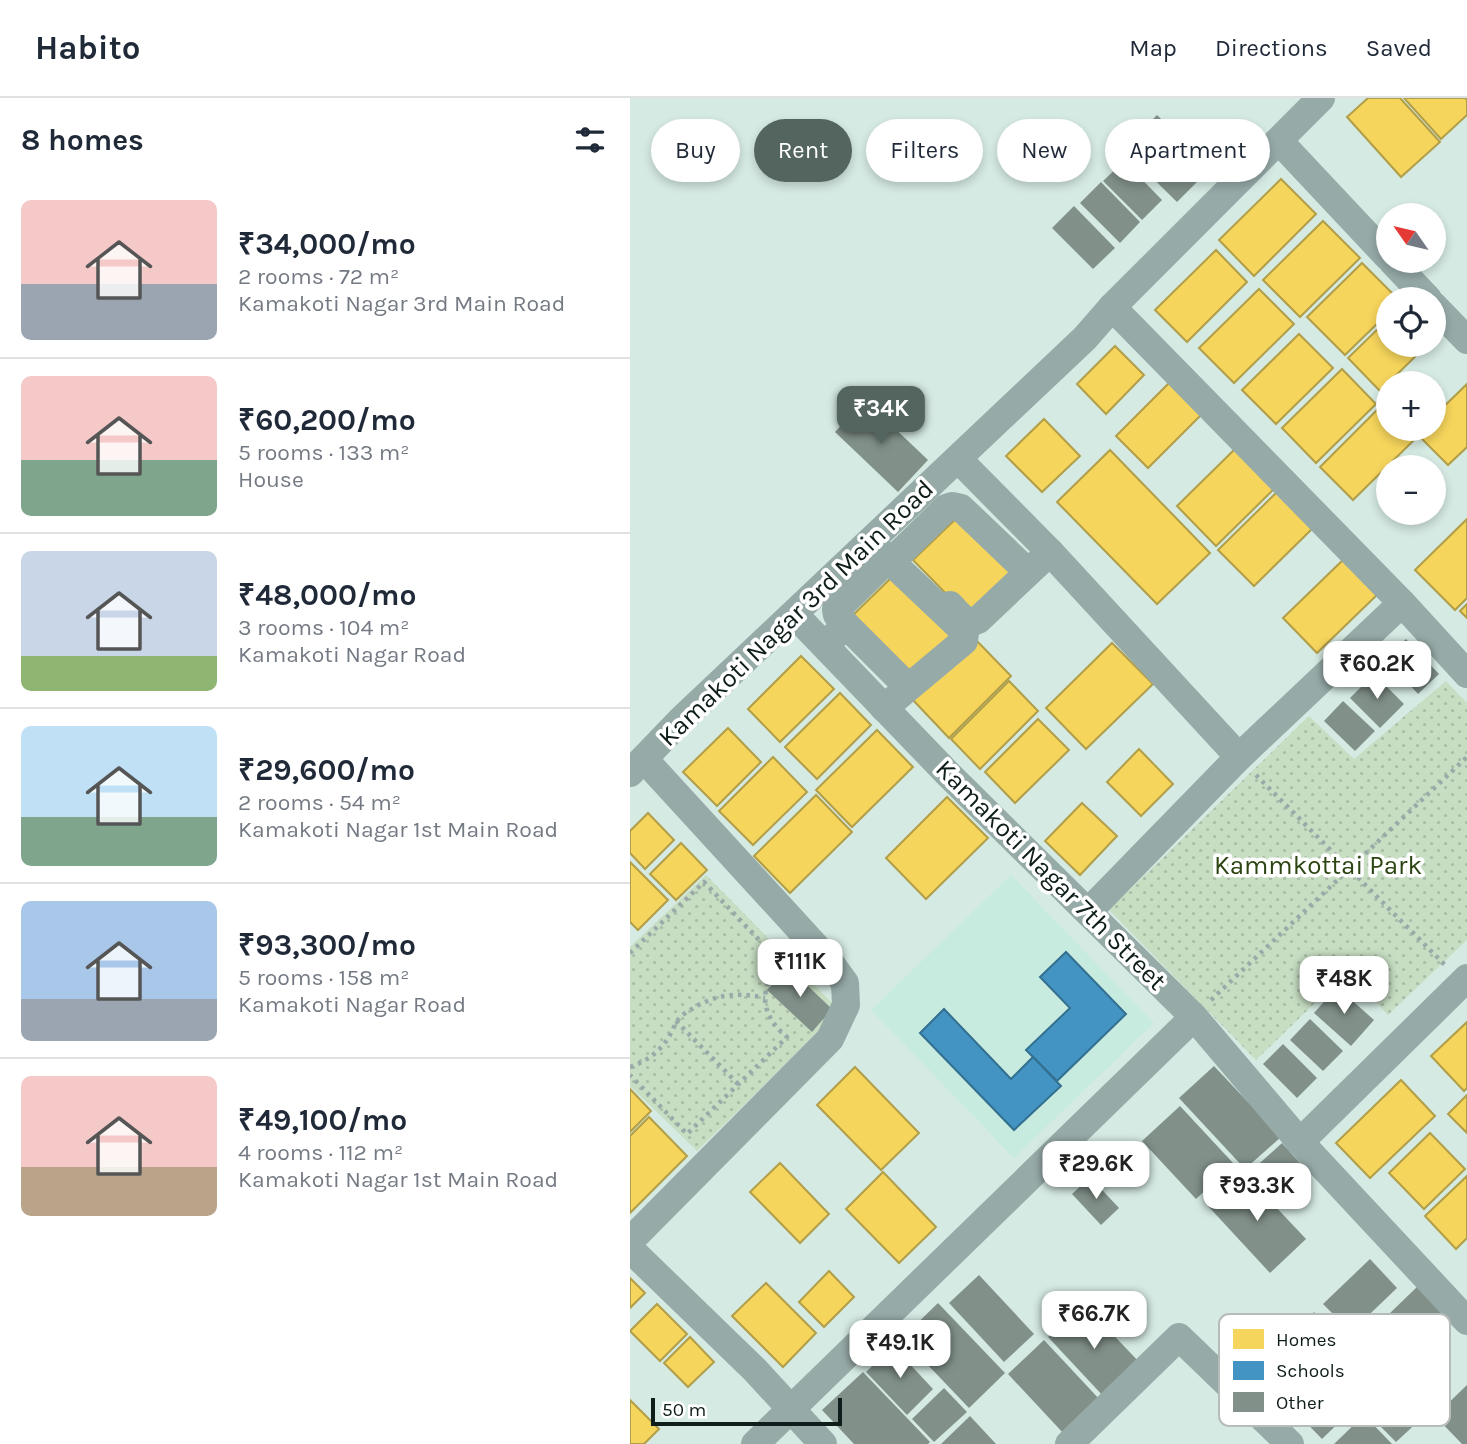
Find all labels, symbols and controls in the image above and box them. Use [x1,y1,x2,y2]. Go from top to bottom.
text: Habito [35,29,140,67]
text: Map [1129,34,1177,62]
text: Directions [1215,34,1328,62]
text: Saved [1366,34,1432,62]
chip: Buy [651,119,740,182]
chip: Rent [754,119,852,182]
chip: Filters [866,119,983,182]
chip: New [997,119,1091,182]
chip: Apartment [1105,119,1270,182]
icon: filters [571,121,609,159]
text: 8 homes [21,122,144,158]
north arrow [1376,203,1446,273]
map controls [1376,203,1446,525]
text: ₹34,000/mo [238,226,416,262]
icon: home [77,228,161,312]
text: 2 rooms · 72 m² [238,263,399,290]
button: locate [1376,287,1446,357]
text: Kamakoti Nagar 3rd Main Road [238,290,565,317]
button: + [1376,371,1446,441]
pin: ₹34K [840,386,922,446]
text: ₹34K [853,395,909,422]
text: ₹60,200/mo [238,402,416,438]
icon: home [77,404,161,488]
text: 5 rooms · 133 m² [238,439,410,466]
button: − [1376,455,1446,525]
text: House [238,466,304,493]
street label: Kamakoti Nagar 3rd Main Road [652,473,940,753]
text: ₹48,000/mo [238,577,417,613]
icon: home [77,579,161,663]
text: 3 rooms · 104 m² [238,614,409,641]
text: Kamakoti Nagar Road [238,641,466,668]
pin: ₹60.2K [1320,642,1434,701]
text: ₹60.2K [1339,650,1415,677]
text: ₹29,600/mo [238,752,415,788]
street label: Kamakoti Nagar 7th Street [929,753,1173,997]
icon: home [77,754,161,838]
text: 2 rooms · 54 m² [238,789,401,816]
text: Kamakoti Nagar 1st Main Road [238,816,558,843]
park label: Kammkottai Park [1214,850,1422,881]
text: ₹93,300/mo [238,927,416,963]
icon: home [77,929,161,1013]
pin: ₹111K [751,940,849,999]
text: ₹111K [774,948,826,975]
pin: ₹48K [1303,956,1385,1016]
text: 5 rooms · 158 m² [238,964,409,991]
text: ₹48K [1316,965,1372,992]
text: Kamakoti Nagar Road [238,991,466,1018]
text: ₹49,100/mo [238,1102,407,1138]
icon: home [77,1104,161,1188]
text: 4 rooms · 112 m² [238,1139,403,1166]
pin: ₹29.6K [1039,1142,1153,1201]
text: ₹29.6K [1058,1150,1134,1177]
pin: ₹93.3K [1200,1164,1314,1223]
text: Kamakoti Nagar 1st Main Road [238,1166,558,1193]
text: ₹93.3K [1219,1172,1295,1199]
pin: ₹66.7K [1037,1292,1151,1351]
text: ₹66.7K [1058,1300,1130,1327]
legend [1219,1314,1450,1426]
pin: ₹49.1K [843,1320,957,1380]
text: ₹49.1K [865,1329,935,1356]
text: Homes [1276,1329,1337,1351]
text: Schools [1276,1360,1345,1382]
text: Other [1276,1392,1324,1414]
scale bar [651,1395,842,1427]
text: 50 m [662,1399,706,1421]

